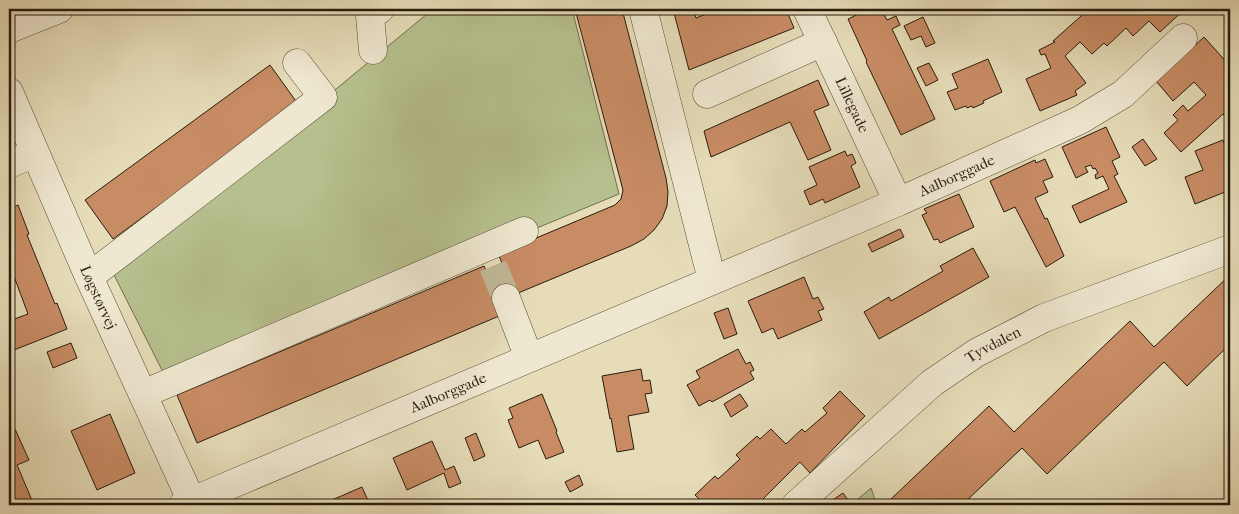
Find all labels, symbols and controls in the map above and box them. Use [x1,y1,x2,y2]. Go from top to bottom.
street label: Lillegade [831,74,873,136]
street label: Aalborggade [915,150,998,201]
street label: Løgstørvej [76,263,121,332]
street label: Tyvdalen [962,322,1024,367]
street label: Aalborggade [406,368,490,417]

